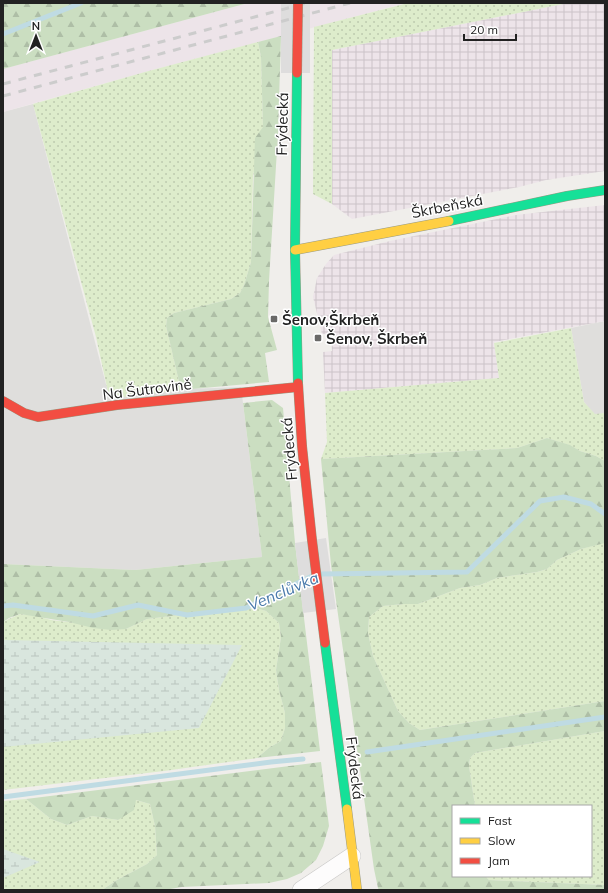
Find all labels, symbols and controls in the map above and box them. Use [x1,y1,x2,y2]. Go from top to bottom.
north arrow [16,16,56,56]
scale bar [464,16,516,42]
text: N [32,19,40,33]
text: 20 m [470,22,498,37]
street label: Frýdecká [272,92,292,156]
street label: Škrbeňská [410,190,484,222]
place label: Šenov,Škrbeň [282,310,379,329]
marker: Šenov,Škrbeň [269,314,279,324]
place label: Šenov, Škrbeň [326,329,427,348]
marker: Šenov, Škrbeň [313,333,323,343]
street label: Na Šutrovině [101,374,193,404]
street label: Frýdecká [277,417,301,481]
water label: Venclůvka [244,567,322,615]
street label: Frýdecká [342,735,368,801]
legend [452,805,592,877]
text: Fast [488,813,512,828]
text: Slow [488,833,516,848]
text: Jam [488,853,510,868]

